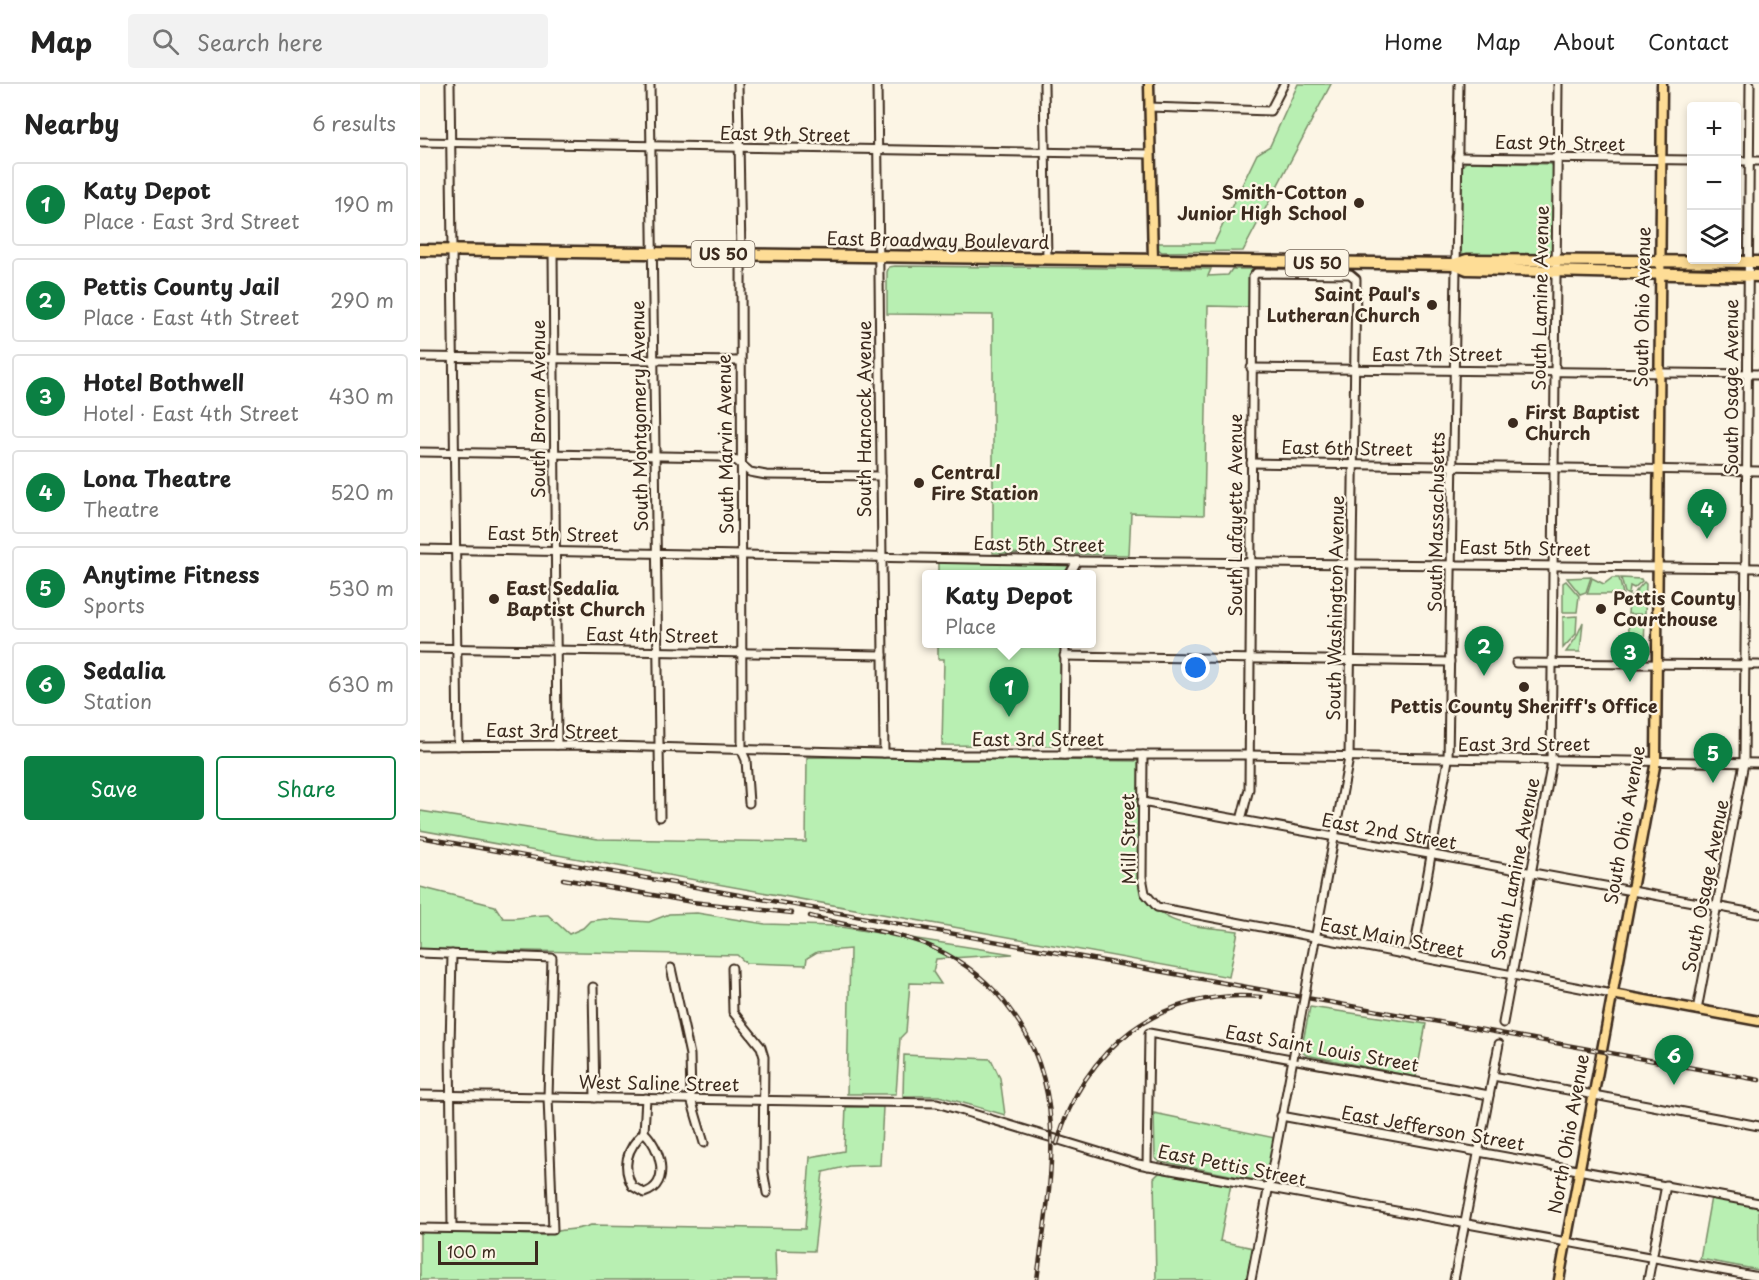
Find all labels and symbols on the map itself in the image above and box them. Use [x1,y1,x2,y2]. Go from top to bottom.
street label: East 9th Street [720,119,850,148]
street label: East 9th Street [1495,128,1625,157]
place label: Smith-Cotton Junior High School [1177,178,1347,226]
marker: Smith-Cotton Junior High School [1352,196,1366,210]
street label: South Lamine Avenue [1524,205,1555,391]
street label: East Broadway Boulevard [826,224,1050,255]
street label: South Ohio Avenue [1627,226,1656,388]
road number: US 50 [692,241,754,267]
road number: US 50 [1286,250,1348,276]
place label: Saint Paul's Lutheran Church [1267,280,1420,328]
marker: Saint Paul's Lutheran Church [1425,298,1439,312]
street label: South Osage Avenue [1717,299,1744,475]
street label: South Montgomery Avenue [623,300,654,532]
street label: South Brown Avenue [524,320,551,498]
street label: South Hancock Avenue [850,320,877,518]
street label: East 7th Street [1372,340,1502,367]
street label: South Marvin Avenue [709,354,740,534]
place label: First Baptist Church [1525,398,1640,446]
street label: South Lafayette Avenue [1221,414,1248,616]
marker: First Baptist Church [1506,416,1520,430]
street label: South Massachusetts [1420,432,1451,612]
street label: East 6th Street [1281,433,1413,462]
place label: Central Fire Station [931,458,1039,506]
marker: Central Fire Station [912,476,926,490]
pin: 4 [1688,490,1726,539]
street label: South Washington Avenue [1319,495,1350,721]
street label: East 5th Street [487,519,619,548]
street label: East 5th Street [973,529,1105,558]
street label: East 5th Street [1459,533,1591,562]
place label: East Sedalia Baptist Church [506,574,645,622]
place label: Pettis County Courthouse [1613,584,1736,632]
marker: East Sedalia Baptist Church [487,592,501,606]
marker: Pettis County Courthouse [1594,602,1608,616]
street label: East 4th Street [586,620,718,649]
pin: 2 [1464,626,1504,676]
pin: 3 [1610,632,1650,682]
your location [1181,653,1210,682]
pin: 1 [990,668,1028,717]
marker: Pettis County Sheriff's Office [1517,680,1531,694]
place label: Pettis County Sheriff's Office [1390,692,1658,719]
street label: East 3rd Street [486,716,618,745]
street label: East 3rd Street [972,725,1104,752]
street label: East 3rd Street [1458,730,1590,757]
pin: 5 [1694,734,1732,783]
street label: South Ohio Avenue [1596,743,1651,906]
street label: South Lamine Avenue [1484,775,1545,962]
street label: Mill Street [1113,793,1142,885]
street label: South Osage Avenue [1674,797,1735,975]
street label: East 2nd Street [1320,805,1459,856]
street label: East Main Street [1318,909,1466,964]
street label: East Saint Louis Street [1223,1017,1421,1078]
pin: 6 [1654,1036,1694,1085]
street label: North Ohio Avenue [1540,1051,1595,1216]
street label: West Saline Street [578,1068,740,1097]
street label: East Jefferson Street [1340,1098,1527,1157]
street label: East Pettis Street [1156,1137,1309,1192]
scale bar [438,1238,538,1266]

